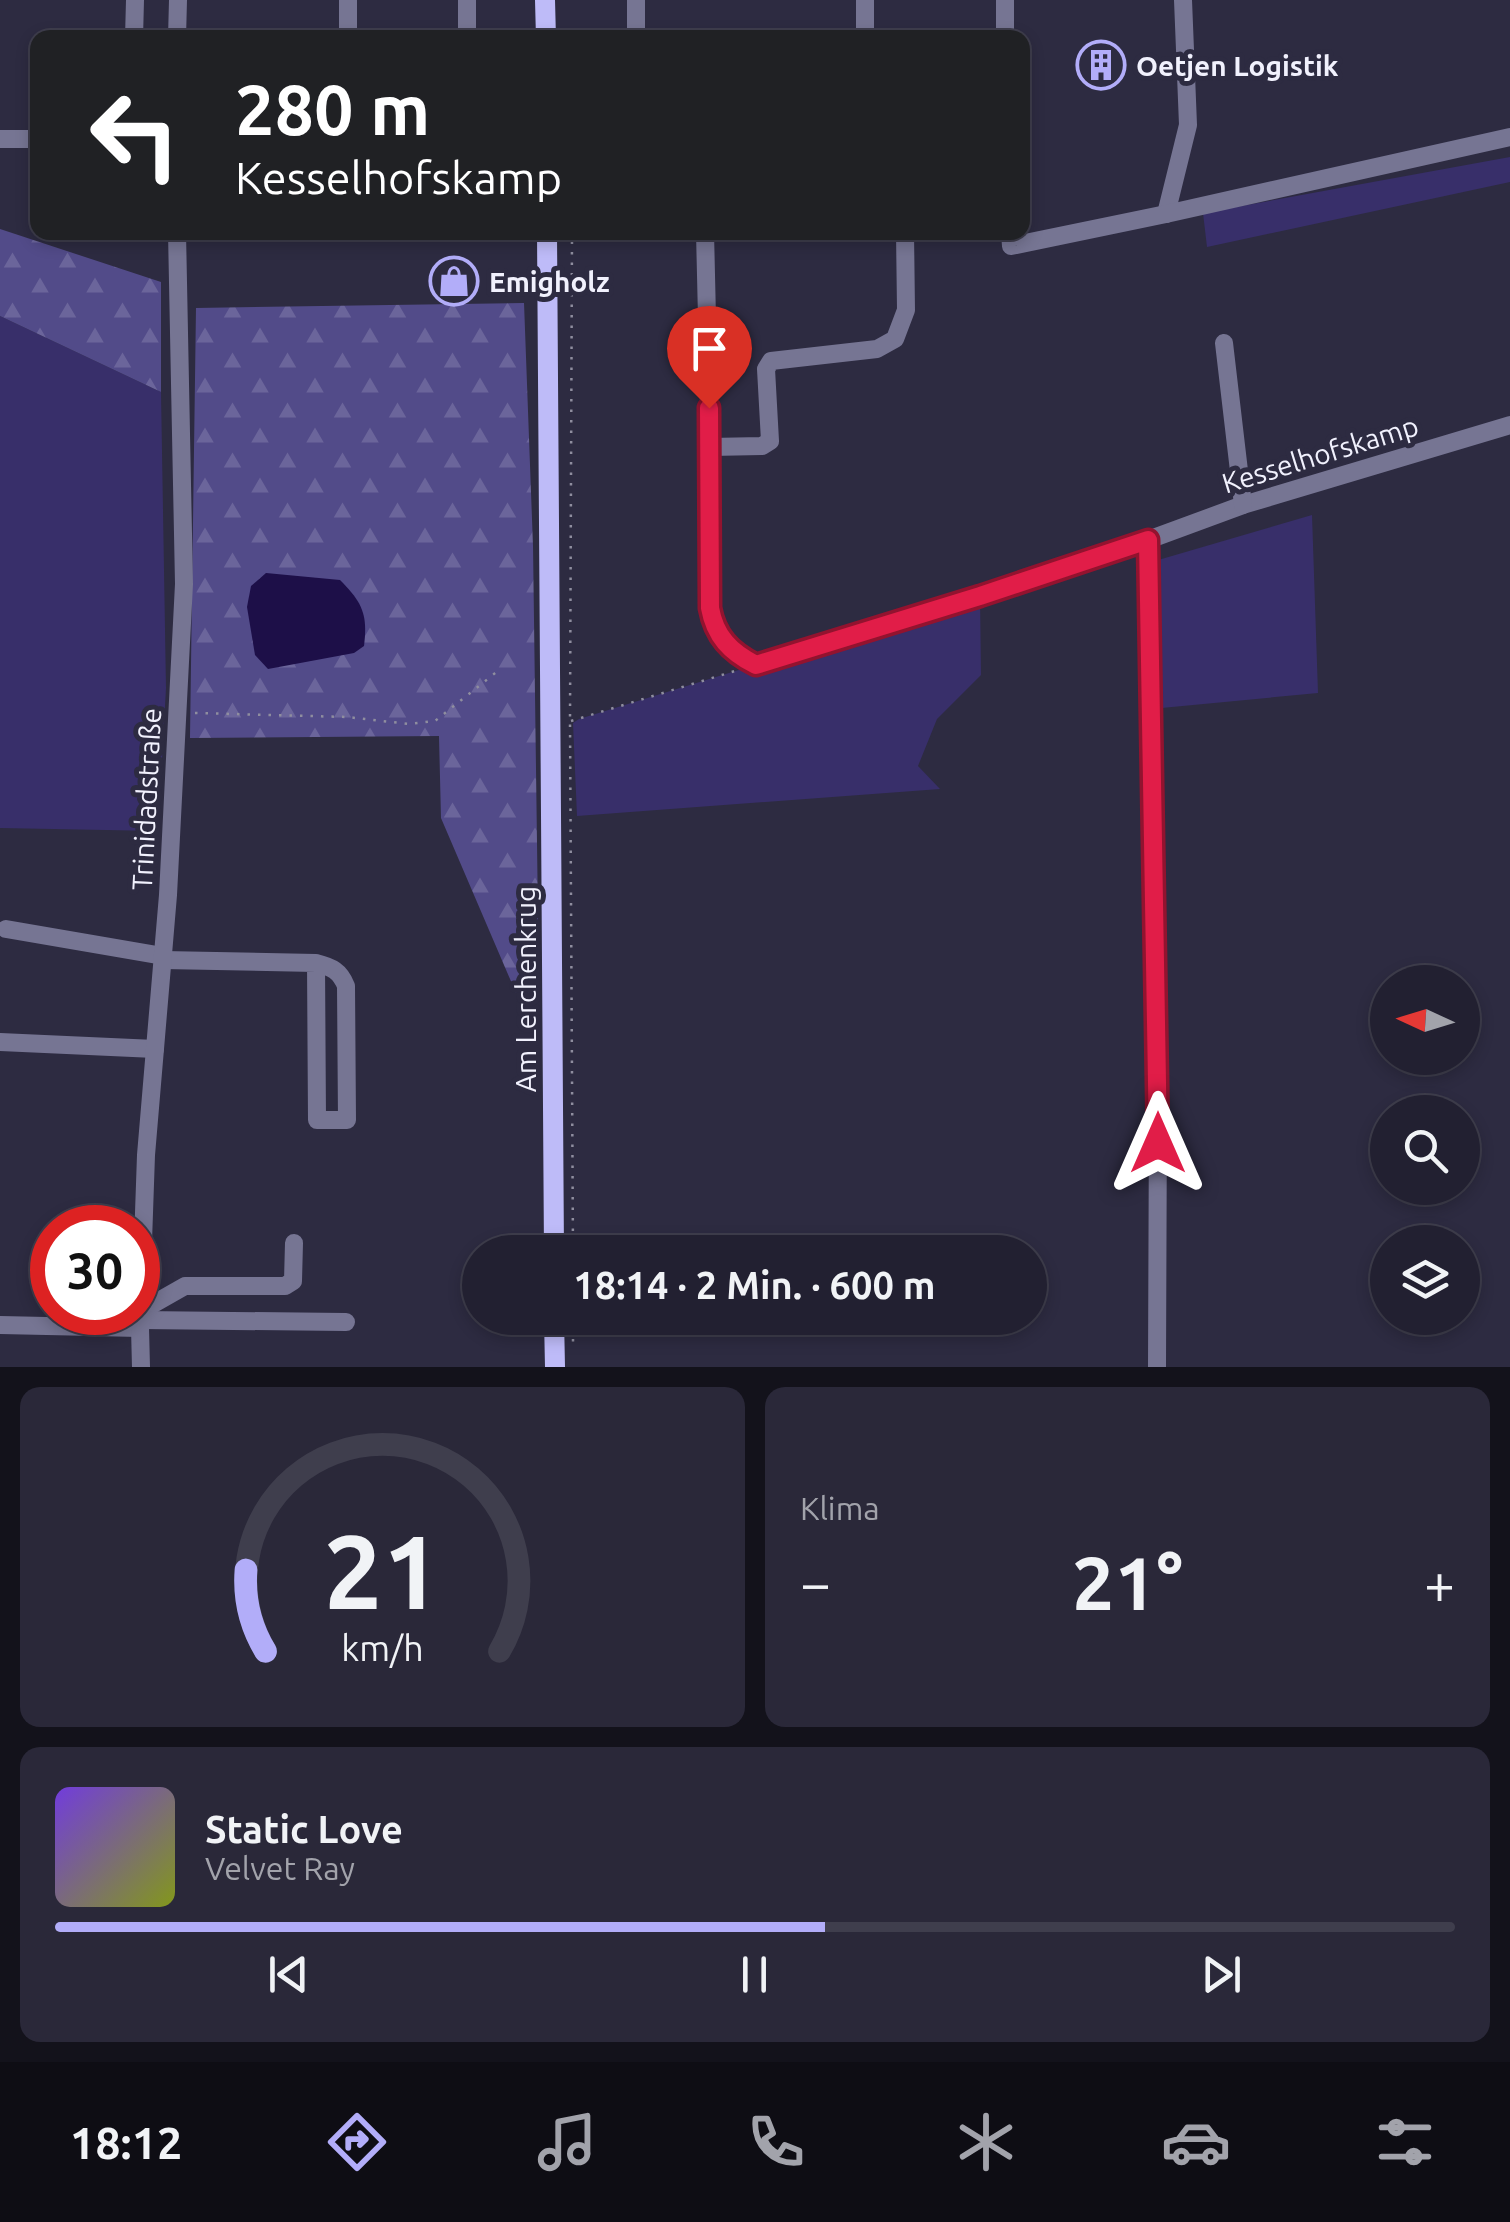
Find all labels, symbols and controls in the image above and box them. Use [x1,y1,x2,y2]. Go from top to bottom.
building icon: Oetjen Logistik [1075,39,1127,91]
place label: Oetjen Logistik [1136,50,1339,81]
icon: left [70,70,200,200]
text: 280 m [235,70,430,148]
text: Kesselhofskamp [235,152,562,203]
shop icon: Emigholz [428,255,480,307]
place label: Emigholz [489,266,610,297]
pin [667,306,752,409]
icon: arrive [682,321,737,376]
street label: Kesselhofskamp [1218,409,1422,499]
street label: Trinidadstraße [126,707,166,891]
street label: Am Lerchenkrug [510,886,541,1092]
north arrow [1370,965,1480,1075]
map controls [1370,965,1480,1335]
position arrow [1106,1091,1210,1195]
button: search [1370,1095,1480,1205]
speed limit sign: 30 [30,1205,160,1335]
button: layers [1370,1225,1480,1335]
text: 18:14 · 2 Min. · 600 m [573,1264,936,1306]
text: Klima [800,1490,880,1526]
text: 21 [324,1512,441,1629]
text: 21° [1072,1540,1183,1624]
text: − [800,1552,831,1613]
text: + [1424,1552,1455,1613]
text: km/h [341,1628,424,1668]
text: Static Love [205,1808,403,1850]
text: Velvet Ray [205,1850,355,1886]
icon: previous [261,1947,316,2002]
icon: pause [727,1947,782,2002]
icon: next [1194,1947,1249,2002]
icon: directions [322,2107,392,2177]
icon: music [532,2107,602,2177]
icon: phone [741,2107,811,2177]
icon: climate [951,2107,1021,2177]
icon: car [1161,2107,1231,2177]
icon: filters [1370,2107,1440,2177]
text: 18:12 [70,2117,182,2168]

